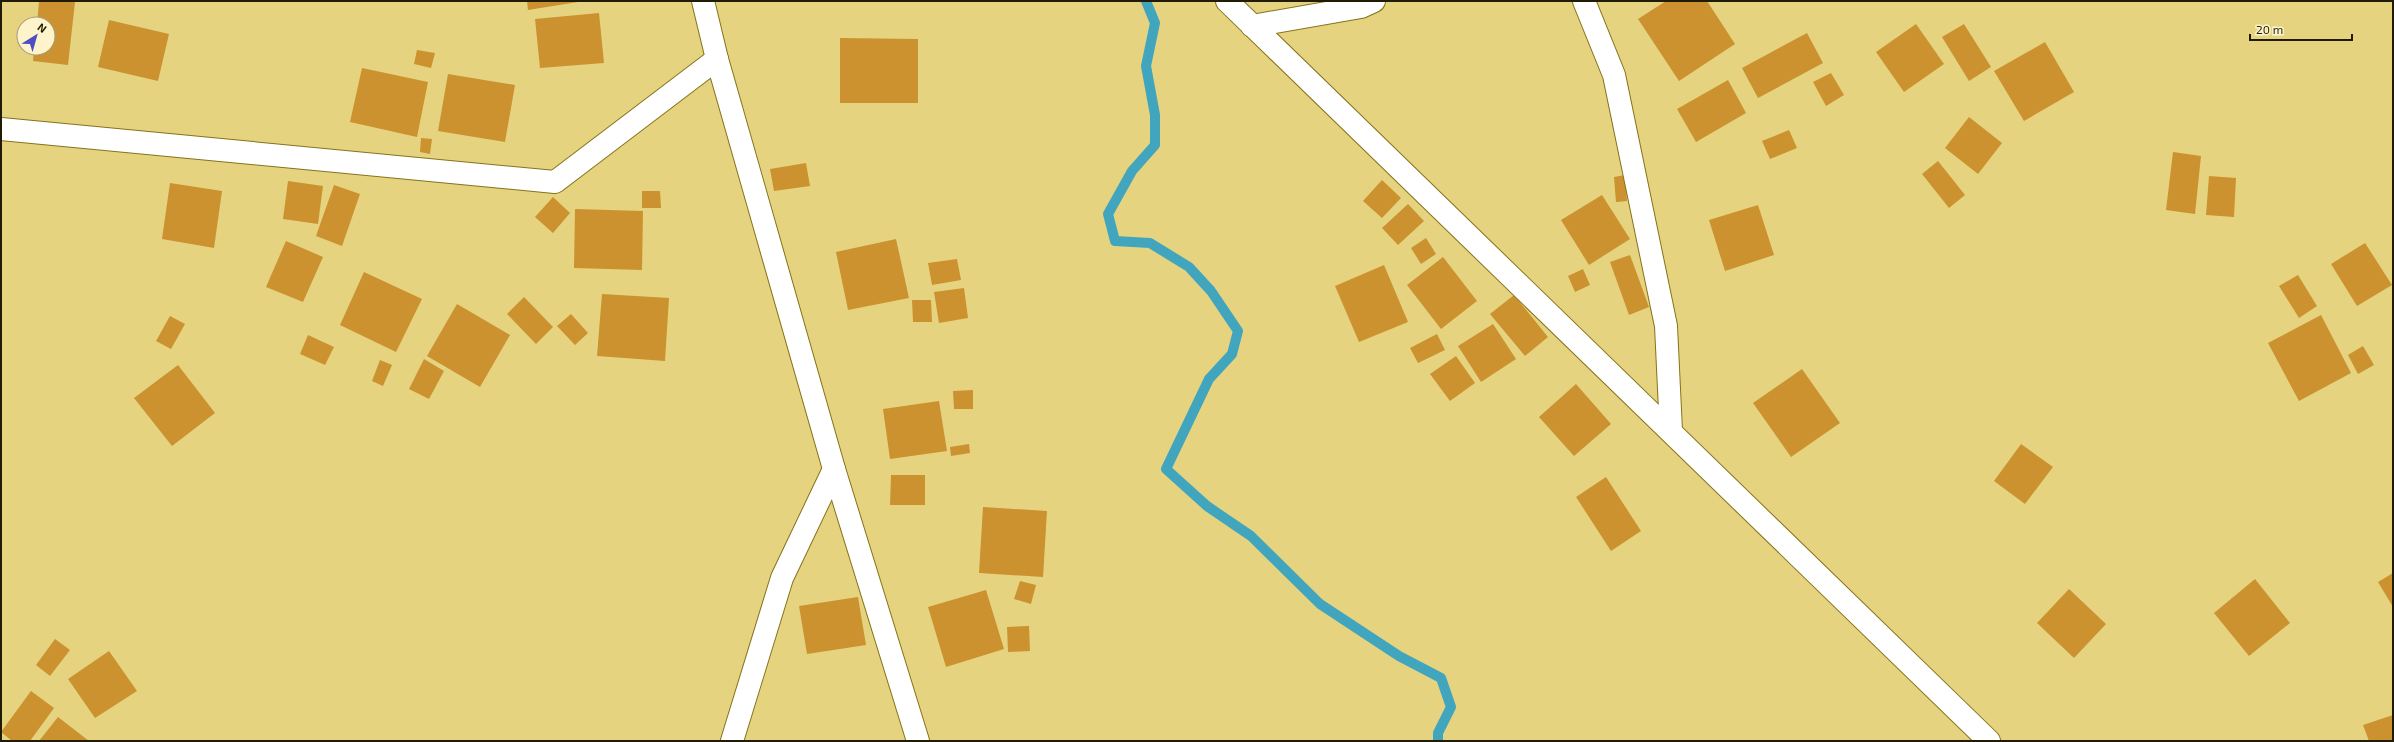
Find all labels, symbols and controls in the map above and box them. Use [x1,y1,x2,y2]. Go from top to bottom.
north arrow [16,16,56,56]
scale bar [2250,16,2352,42]
text: N [35,20,49,35]
text: 20 m [2256,22,2283,36]

